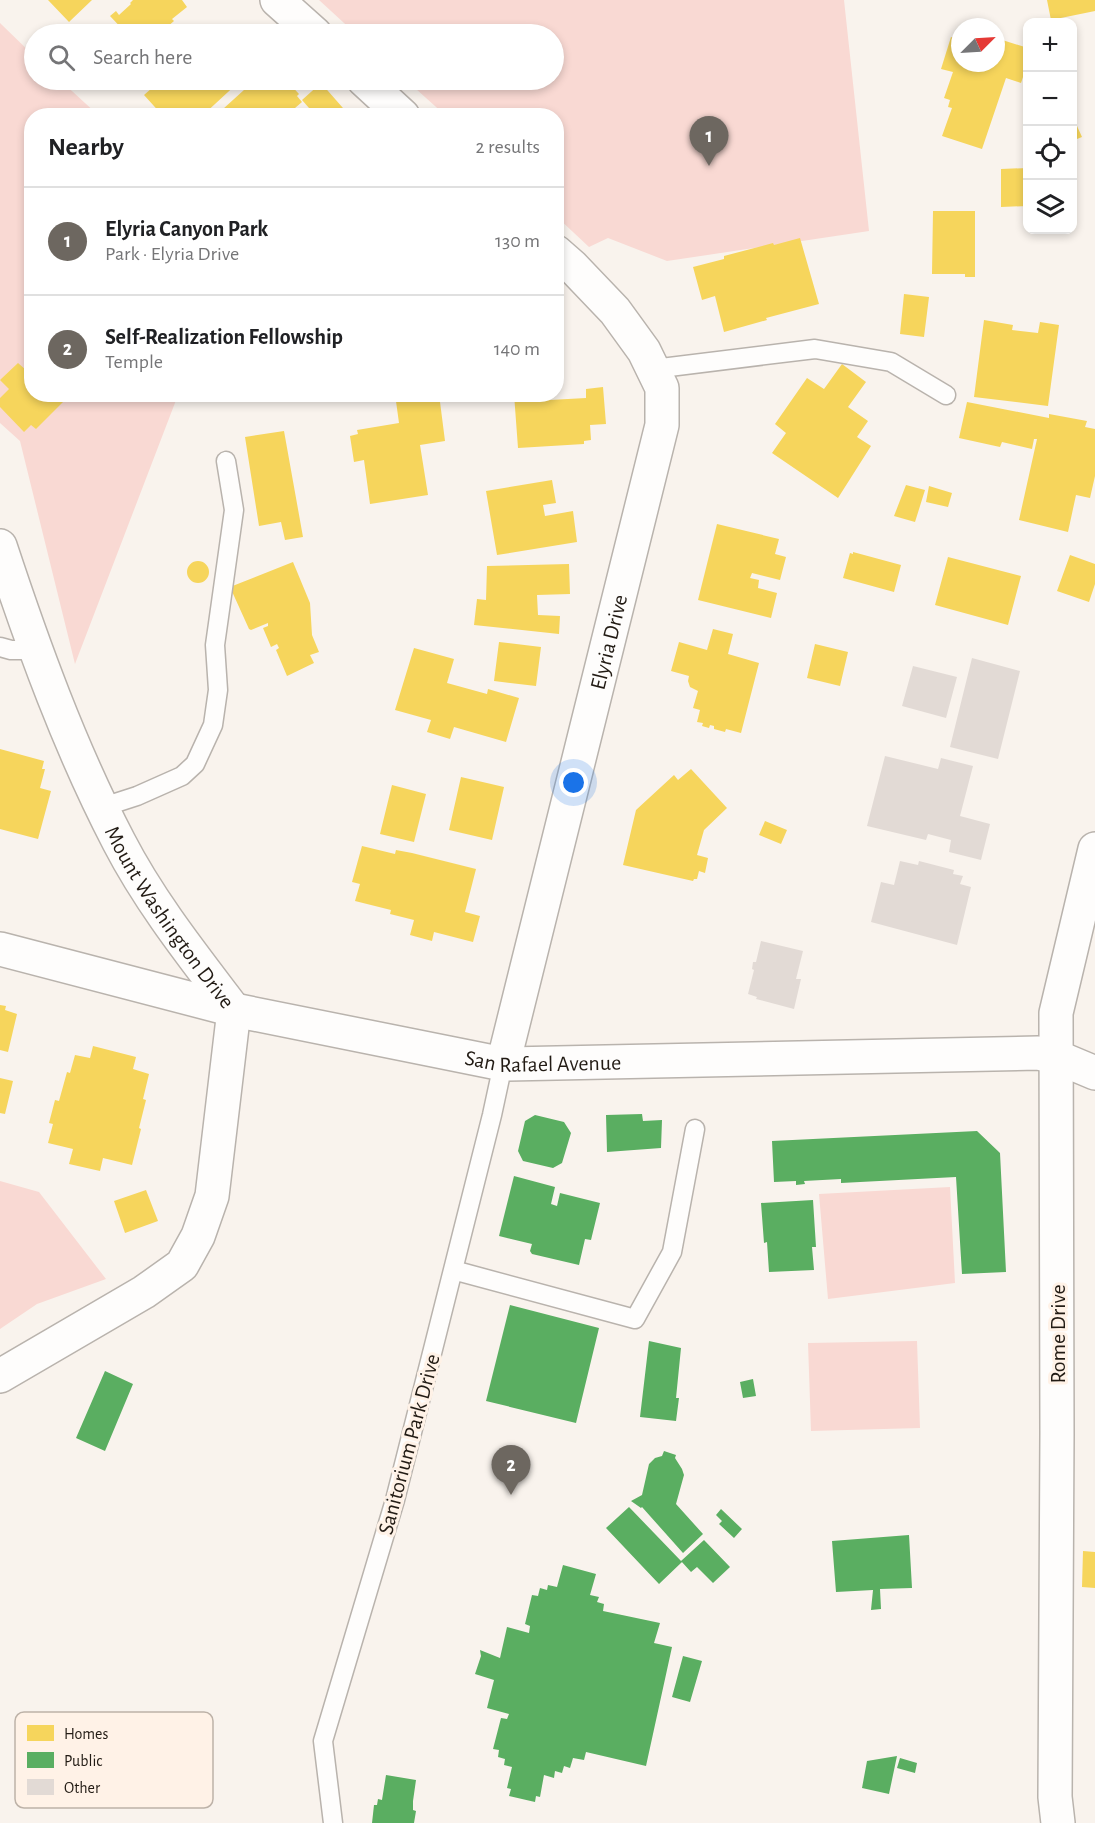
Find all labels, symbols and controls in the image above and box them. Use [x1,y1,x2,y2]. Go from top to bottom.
north arrow [951,18,1005,72]
map controls [1023,18,1077,234]
button: + [1023,18,1077,72]
search box [24,24,564,90]
icon: search [45,41,78,74]
text: Search here [93,46,192,68]
button: − [1023,72,1077,126]
pin: 1 [690,116,728,166]
button: locate [1023,126,1077,180]
text: Nearby [48,134,124,160]
text: 2 results [476,137,540,157]
button: layers [1023,180,1077,234]
text: Elyria Canyon Park [105,218,268,240]
text: 1 [64,231,71,251]
text: 130 m [495,231,540,251]
text: Park · Elyria Drive [105,244,239,264]
text: Self-Realization Fellowship [105,326,343,348]
text: 2 [63,339,72,359]
text: 140 m [494,339,540,359]
text: Temple [105,352,163,372]
street label: Elyria Drive [587,592,631,692]
your location [559,768,588,797]
street label: Mount Washington Drive [101,823,238,1013]
street label: San Rafael Avenue [463,1047,621,1076]
street label: Rome Drive [1047,1284,1069,1384]
street label: Sanitorium Park Drive [374,1352,444,1537]
pin: 2 [492,1446,530,1495]
legend [15,1712,213,1808]
text: Homes [64,1726,108,1742]
text: Public [64,1753,102,1769]
text: Other [64,1780,101,1796]

